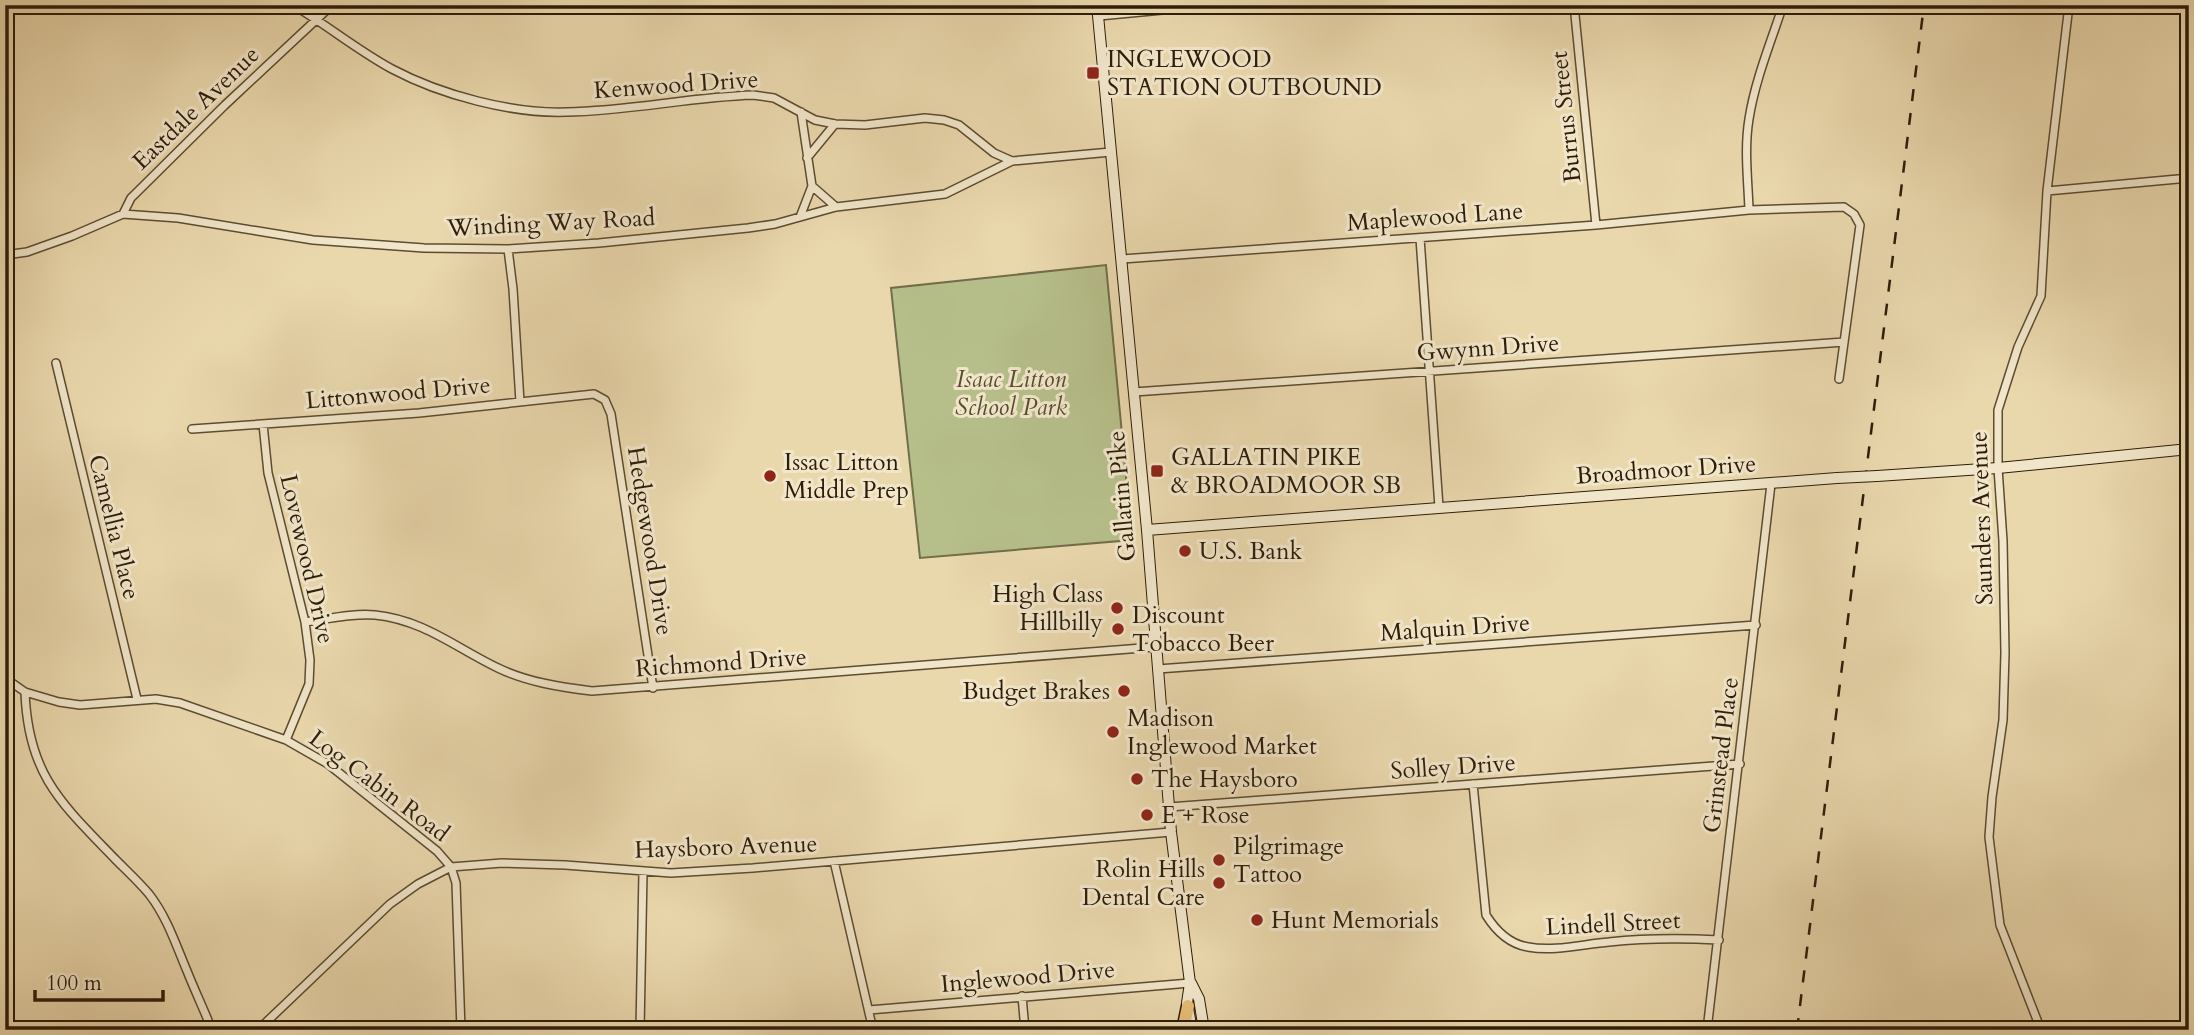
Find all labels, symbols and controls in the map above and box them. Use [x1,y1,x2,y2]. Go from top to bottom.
street label: Eastdale Avenue [125,39,267,177]
place label: INGLEWOOD STATION OUTBOUND [1107,43,1382,104]
street label: Burrus Street [1543,49,1589,185]
street label: Kenwood Drive [593,63,759,107]
marker: INGLEWOOD STATION OUTBOUND [1085,65,1101,81]
street label: Maplewood Lane [1346,194,1524,240]
street label: Winding Way Road [445,201,656,245]
street label: Gwynn Drive [1416,327,1560,369]
park label: Isaac Litton School Park [955,363,1067,424]
street label: Littonwood Drive [304,368,492,418]
street label: Gallatin Pike [1100,429,1144,563]
street label: Saunders Avenue [1962,431,2002,605]
place label: GALLATIN PIKE & BROADMOOR SB [1171,441,1401,502]
street label: Hedgewood Drive [619,444,681,638]
place label: Issac Litton Middle Prep [784,446,909,507]
street label: Broadmoor Drive [1575,447,1757,493]
street label: Camellia Place [80,451,148,603]
marker: GALLATIN PIKE & BROADMOOR SB [1149,463,1165,479]
marker: Issac Litton Middle Prep [762,468,778,484]
street label: Lovewood Drive [271,471,343,647]
place label: U.S. Bank [1199,535,1303,568]
marker: U.S. Bank [1177,543,1193,559]
place label: High Class Hillbilly [992,578,1103,639]
place label: Discount Tobacco Beer [1132,599,1274,660]
marker: High Class Hillbilly [1109,600,1125,616]
street label: Malquin Drive [1379,606,1531,650]
marker: Discount Tobacco Beer [1110,621,1126,637]
street label: Richmond Drive [634,641,808,685]
place label: Budget Brakes [962,675,1110,708]
street label: Grinstead Place [1695,675,1747,835]
marker: Budget Brakes [1116,683,1132,699]
place label: Madison Inglewood Market [1127,702,1317,763]
street label: Log Cabin Road [302,722,456,850]
marker: Madison Inglewood Market [1105,724,1121,740]
street label: Solley Drive [1389,746,1517,788]
place label: The Haysboro [1151,763,1298,796]
marker: The Haysboro [1129,771,1145,787]
place label: E + Rose [1161,799,1250,832]
marker: E + Rose [1139,807,1155,823]
street label: Haysboro Avenue [634,827,818,867]
place label: Pilgrimage Tattoo [1233,830,1344,891]
marker: Pilgrimage Tattoo [1211,852,1227,868]
place label: Rolin Hills Dental Care [1082,853,1205,914]
marker: Rolin Hills Dental Care [1211,875,1227,891]
place label: Hunt Memorials [1271,904,1439,937]
street label: Lindell Street [1545,904,1682,944]
marker: Hunt Memorials [1249,912,1265,928]
street label: Inglewood Drive [940,953,1116,1001]
scale bar [35,958,163,1002]
text: 100 m [46,969,102,998]

